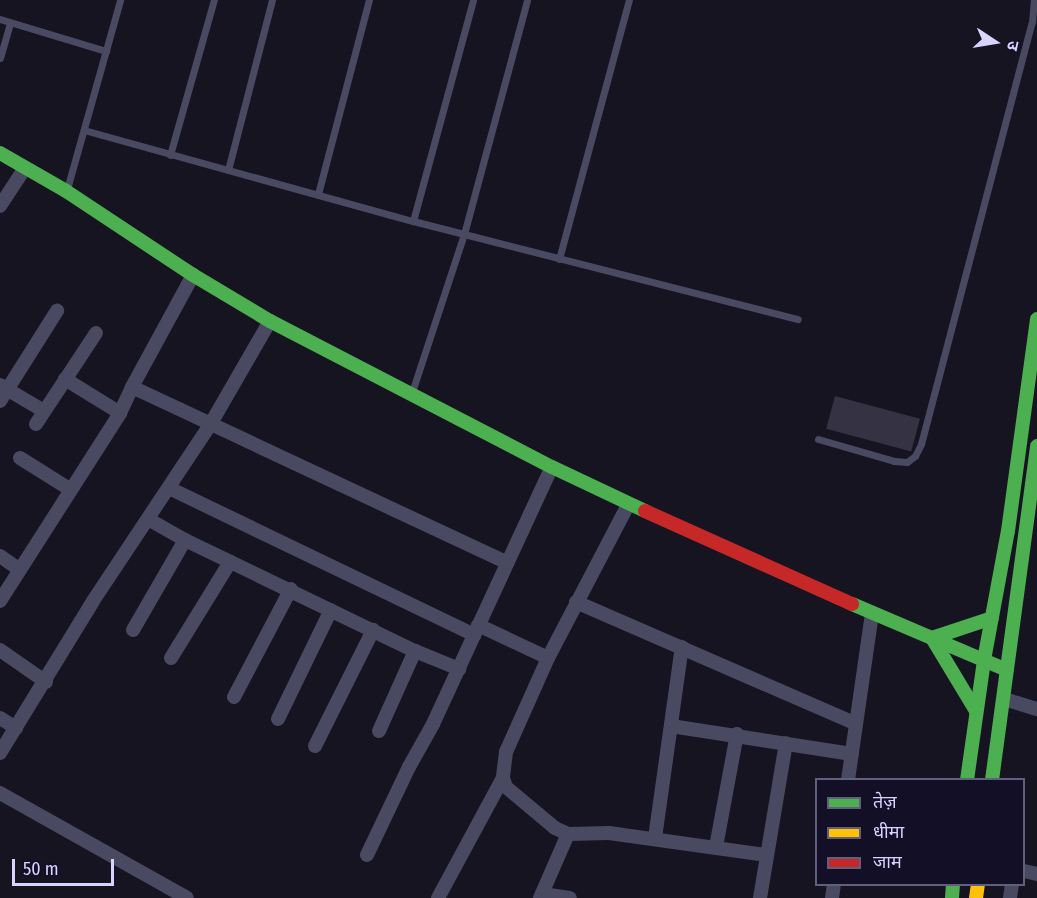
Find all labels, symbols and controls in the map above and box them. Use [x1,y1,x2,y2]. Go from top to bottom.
north arrow [965,12,1025,72]
text: उ [1003,39,1023,52]
legend [815,778,1025,886]
text: तेज़ [873,791,897,813]
text: धीमा [873,821,904,843]
scale bar [15,847,117,885]
text: जाम [873,851,902,873]
text: 50 m [23,858,59,880]

